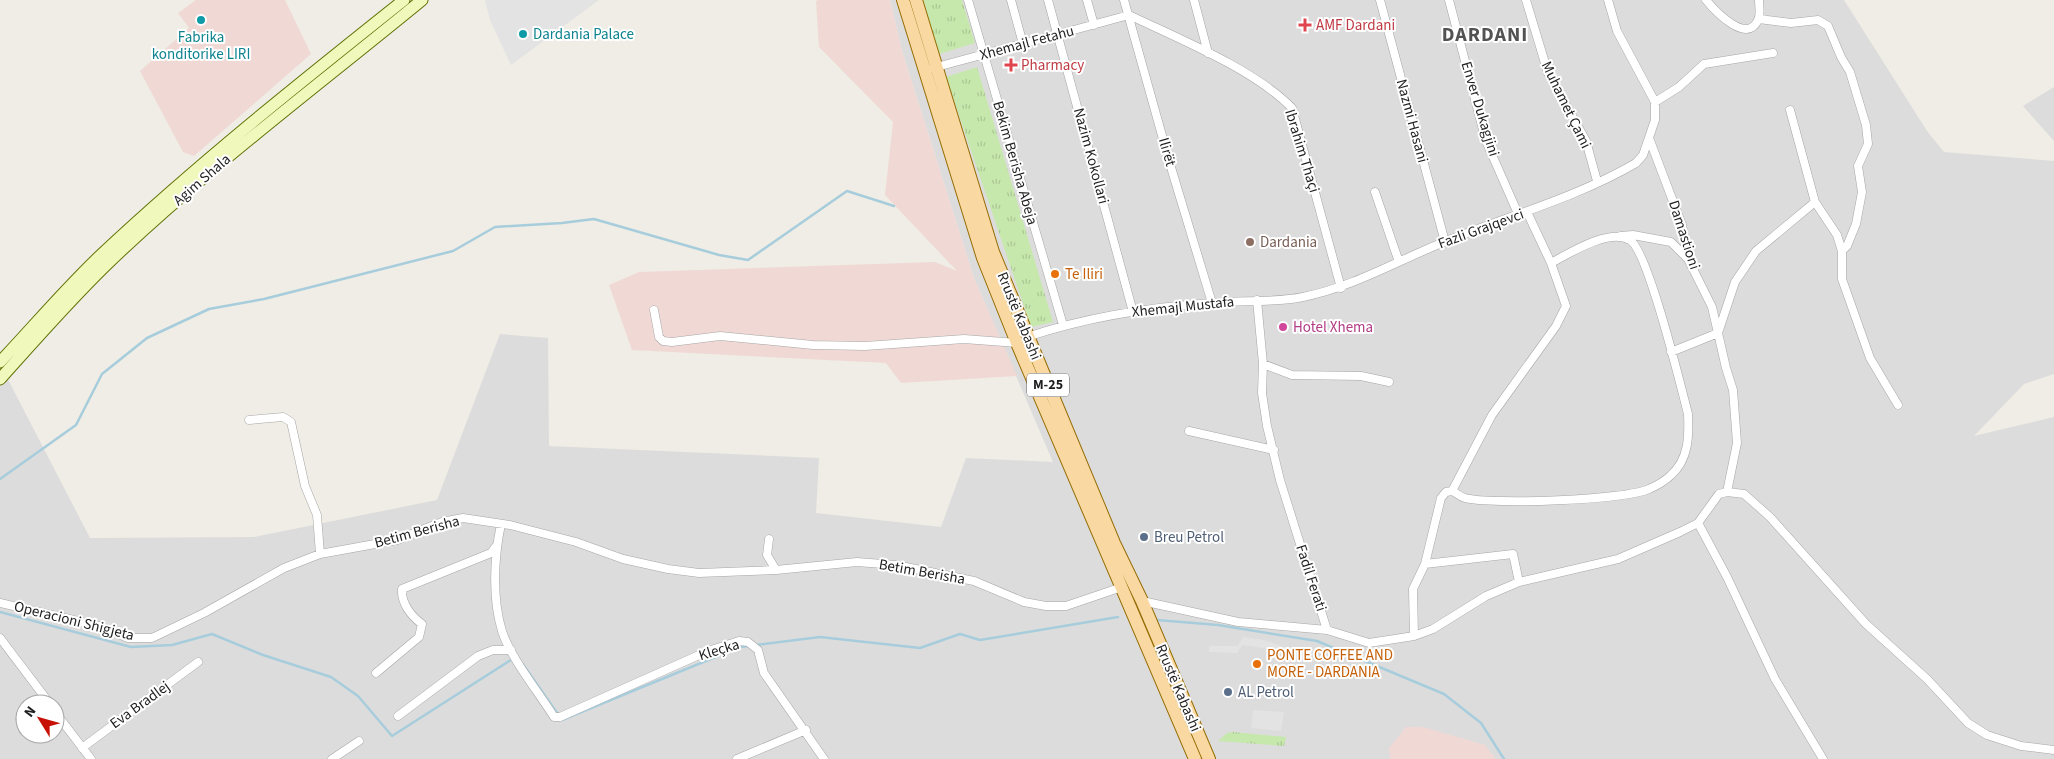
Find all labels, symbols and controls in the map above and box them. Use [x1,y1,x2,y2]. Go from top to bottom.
marker: Fabrika konditorike LIRI [195,14,207,26]
place label: AMF Dardani [1316,15,1395,36]
marker: AMF Dardani [1298,18,1312,32]
street label: Xhemajl Fetahu [977,20,1077,66]
district label: DARDANI [1442,21,1528,49]
place label: Dardania Palace [533,24,634,45]
place label: Fabrika konditorike LIRI [152,27,250,65]
marker: Dardania Palace [517,28,529,40]
place label: Pharmacy [1021,55,1084,76]
street label: Muhamet Çami [1536,58,1596,152]
marker: Pharmacy [1005,59,1017,71]
street label: Enver Dukagjini [1456,59,1504,159]
street label: Nazmi Hasani [1391,77,1433,165]
street label: Bekim Berisha Abeja [987,99,1043,227]
street label: Nazim Kokollari [1068,106,1114,206]
street label: Ibrahim Thaçi [1279,107,1325,195]
street label: Ilirët [1153,135,1181,169]
street label: Agim Shala [169,149,235,211]
street label: Damastioni [1663,198,1705,272]
street label: Fazli Grajqevci [1435,204,1527,254]
place label: Dardania [1260,232,1317,253]
marker: Dardania [1244,236,1256,248]
place label: Te Iliri [1065,264,1103,285]
marker: Te Iliri [1049,268,1061,280]
street label: Rrustë Kabashi [992,269,1046,363]
street label: Xhemajl Mustafa [1131,291,1235,323]
place label: Hotel Xhema [1293,317,1373,338]
marker: Hotel Xhema [1277,321,1289,333]
road number: M-25 [1027,374,1069,396]
street label: Betim Berisha [372,511,462,553]
place label: Breu Petrol [1154,527,1224,548]
marker: Breu Petrol [1138,531,1150,543]
street label: Fadil Ferati [1290,542,1332,614]
street label: Betim Berisha [877,554,967,590]
street label: Operacioni Shigjeta [12,596,136,646]
street label: Kleçka [696,634,742,666]
street label: Rrustë Kabashi [1150,641,1206,735]
place label: PONTE COFFEE AND MORE - DARDANIA [1267,645,1393,683]
marker: PONTE COFFEE AND MORE - DARDANIA [1251,658,1263,670]
street label: Eva Bradlej [106,676,174,734]
place label: AL Petrol [1238,682,1294,703]
marker: AL Petrol [1222,686,1234,698]
north arrow [15,694,65,744]
text: N [20,702,41,722]

